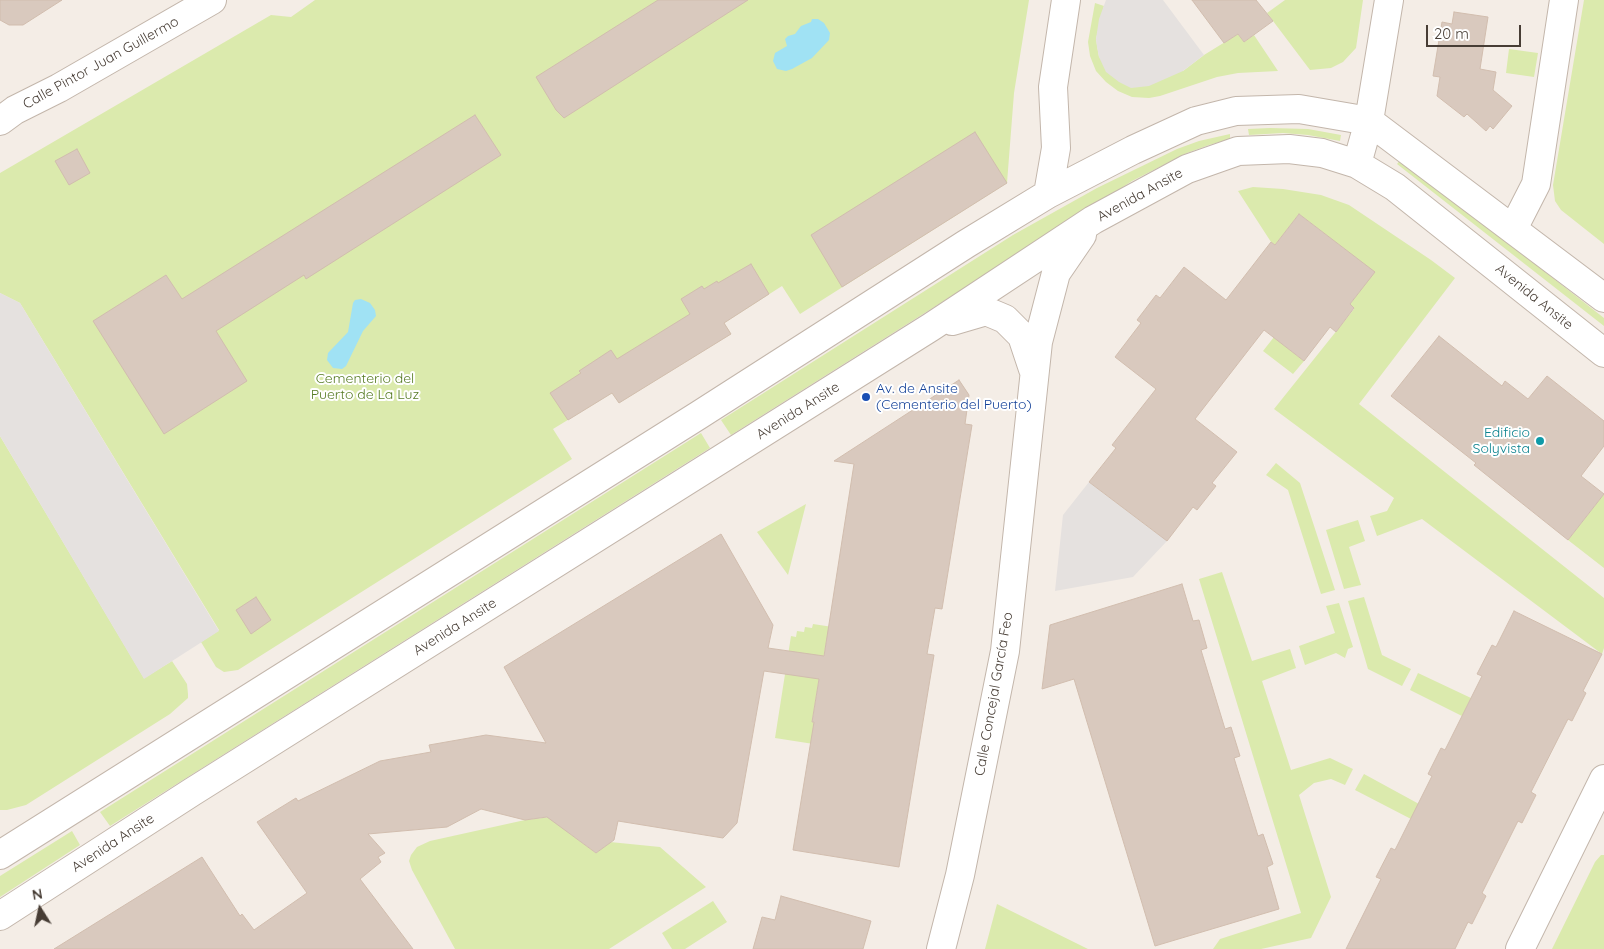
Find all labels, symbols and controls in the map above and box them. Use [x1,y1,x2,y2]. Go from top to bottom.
street label: Calle Pintor Juan Guillermo [20,13,182,113]
scale bar [1429,15,1524,47]
text: 20 m [1434,24,1469,43]
street label: Avenida Ansite [1094,165,1186,225]
street label: Avenida Ansite [1492,261,1576,333]
park label: Cementerio del Puerto de La Luz [311,371,419,404]
street label: Avenida Ansite [753,379,843,443]
place label: Av. de Ansite (Cementerio del Puerto) [876,381,1032,414]
marker: Av. de Ansite (Cementerio del Puerto) [860,391,872,403]
place label: Edificio Solyvista [1473,425,1530,458]
marker: Edificio Solyvista [1534,435,1546,447]
street label: Avenida Ansite [410,595,500,659]
street label: Calle Concejal García Feo [971,611,1017,777]
street label: Avenida Ansite [69,810,157,876]
north arrow [15,884,65,934]
text: N [31,884,44,904]

